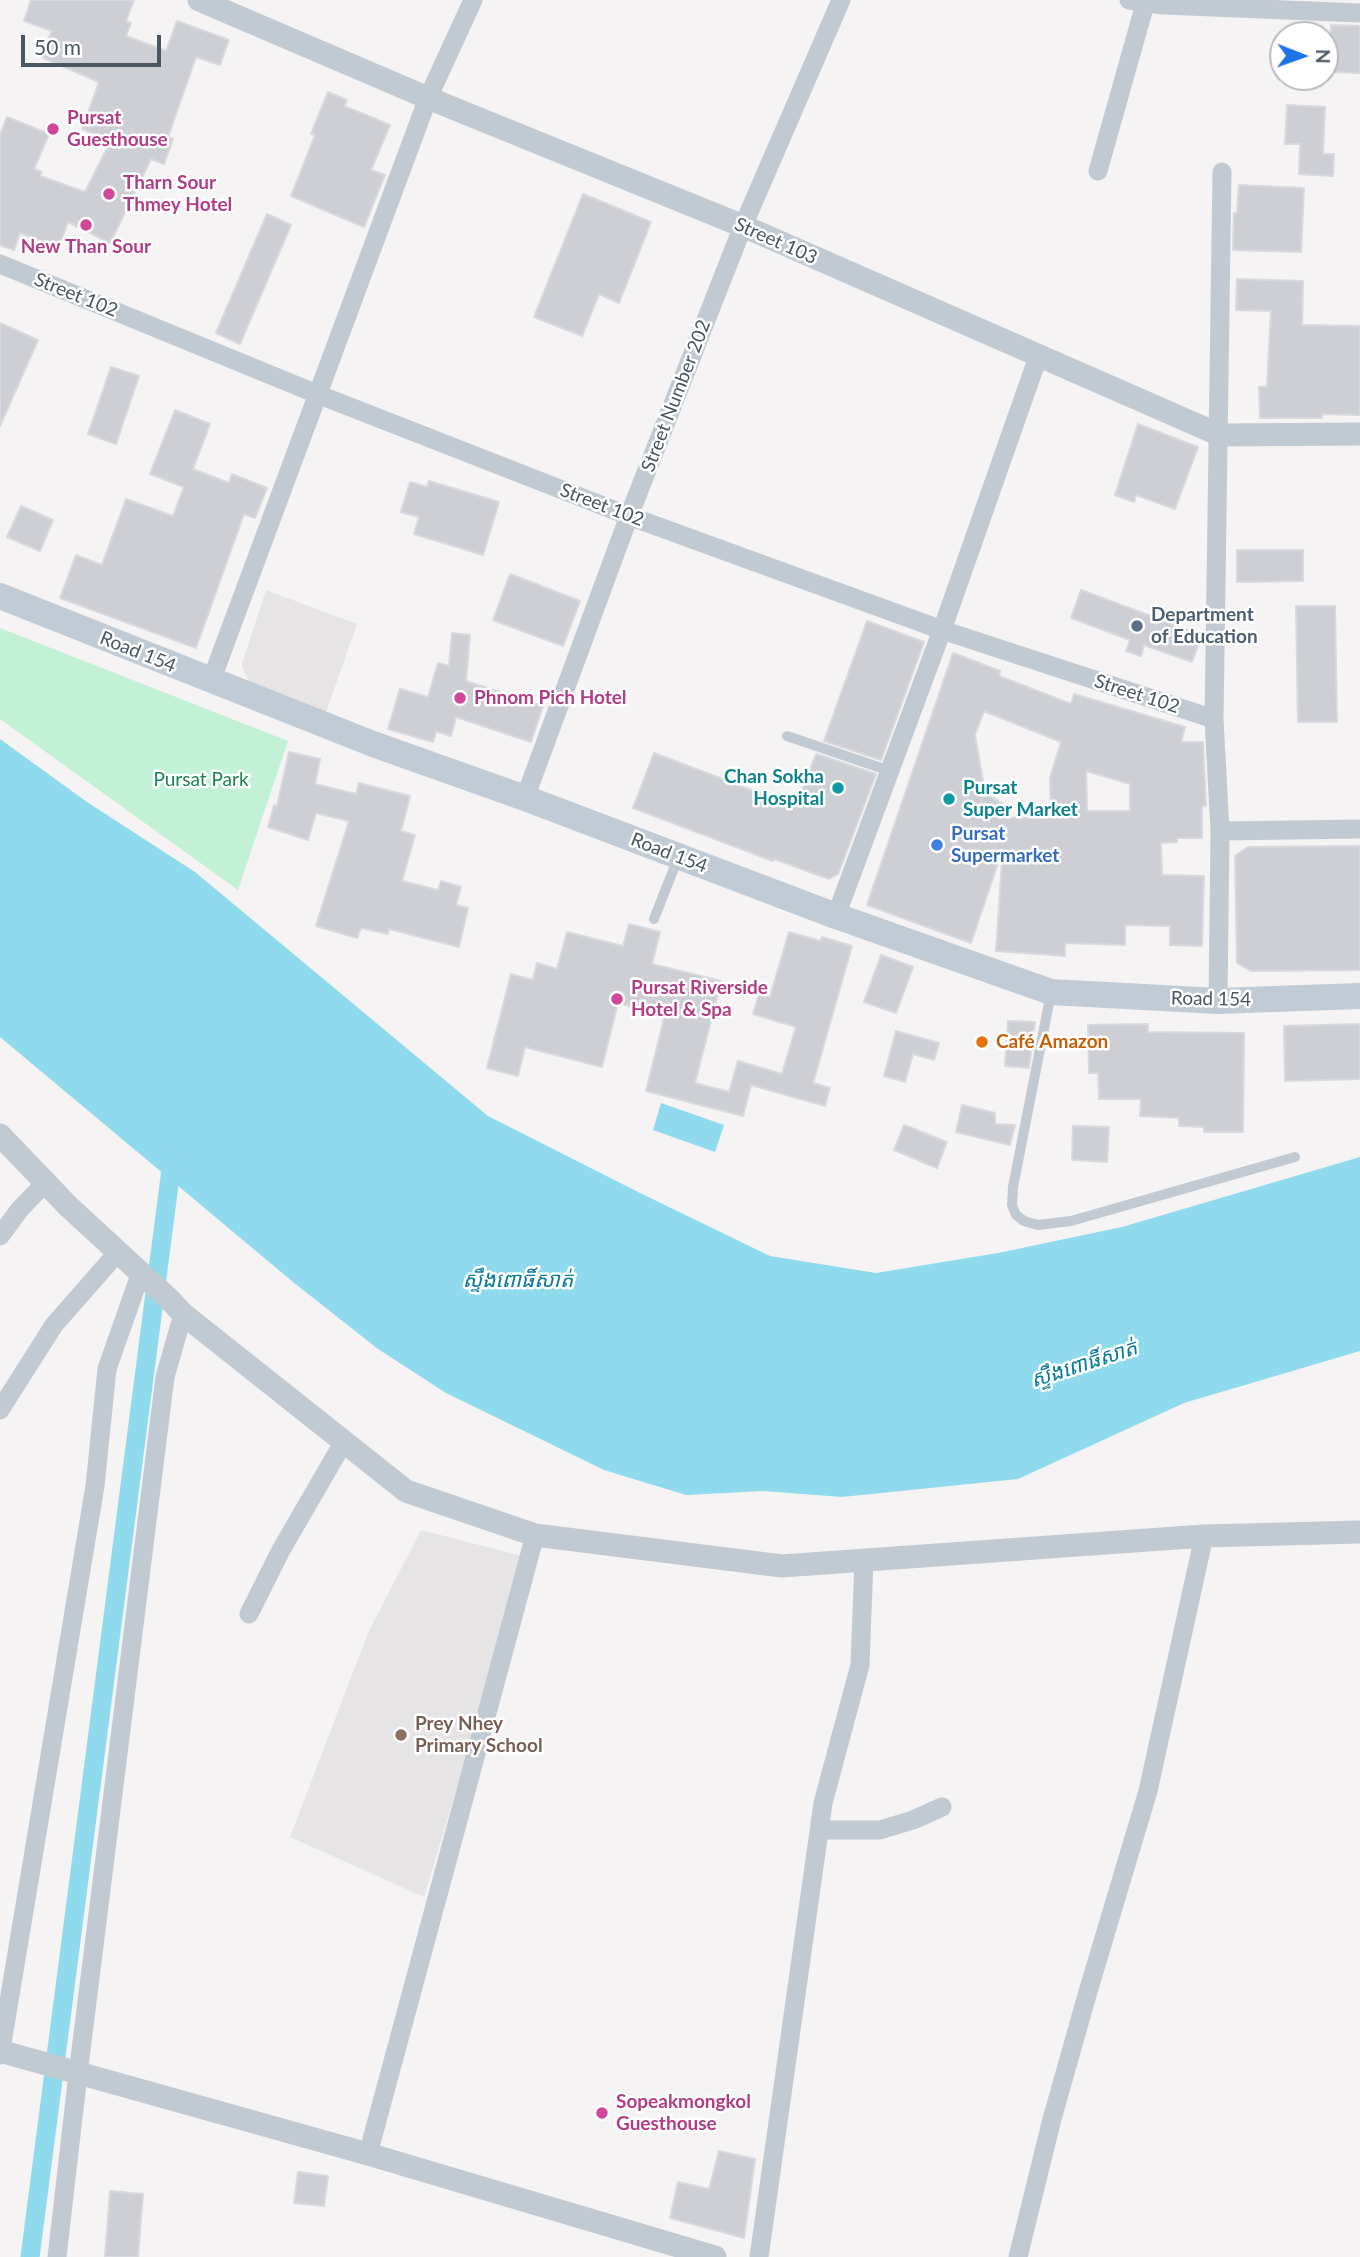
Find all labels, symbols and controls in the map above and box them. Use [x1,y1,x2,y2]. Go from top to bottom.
scale bar [24,21,164,65]
north arrow [1269,21,1339,91]
text: 50 m [34,34,81,59]
text: N [1312,49,1335,64]
place label: Pursat Guesthouse [67,107,168,151]
marker: Pursat Guesthouse [45,121,61,137]
place label: Tharn Sour Thmey Hotel [123,172,232,216]
marker: Tharn Sour Thmey Hotel [101,186,117,202]
street label: Street 103 [731,213,821,269]
marker: New Than Sour [78,217,94,233]
place label: New Than Sour [21,236,151,258]
street label: Street 102 [31,268,121,322]
street label: Street Number 202 [637,317,715,475]
street label: Street 102 [557,479,647,531]
place label: Department of Education [1151,604,1258,648]
marker: Department of Education [1129,618,1145,634]
street label: Road 154 [97,626,179,678]
street label: Street 102 [1092,670,1182,718]
place label: Phnom Pich Hotel [474,687,627,709]
marker: Phnom Pich Hotel [452,690,468,706]
place label: Chan Sokha Hospital [724,766,824,810]
park label: Pursat Park [153,769,249,791]
place label: Pursat Super Market [963,777,1078,821]
marker: Chan Sokha Hospital [830,780,846,796]
marker: Pursat Super Market [941,791,957,807]
place label: Pursat Supermarket [951,823,1059,867]
street label: Road 154 [628,828,710,878]
marker: Pursat Supermarket [929,837,945,853]
place label: Pursat Riverside Hotel & Spa [631,977,768,1021]
street label: Road 154 [1171,987,1251,1011]
marker: Pursat Riverside Hotel & Spa [609,991,625,1007]
place label: Café Amazon [996,1031,1108,1053]
marker: Café Amazon [974,1034,990,1050]
water label: ស្ទឹងពោធិ៍សាត់ [463,1267,573,1293]
water label: ស្ទឹងពោធិ៍សាត់ [1028,1335,1140,1393]
place label: Prey Nhey Primary School [415,1713,543,1757]
marker: Prey Nhey Primary School [393,1727,409,1743]
place label: Sopeakmongkol Guesthouse [616,2091,751,2135]
marker: Sopeakmongkol Guesthouse [594,2105,610,2121]

